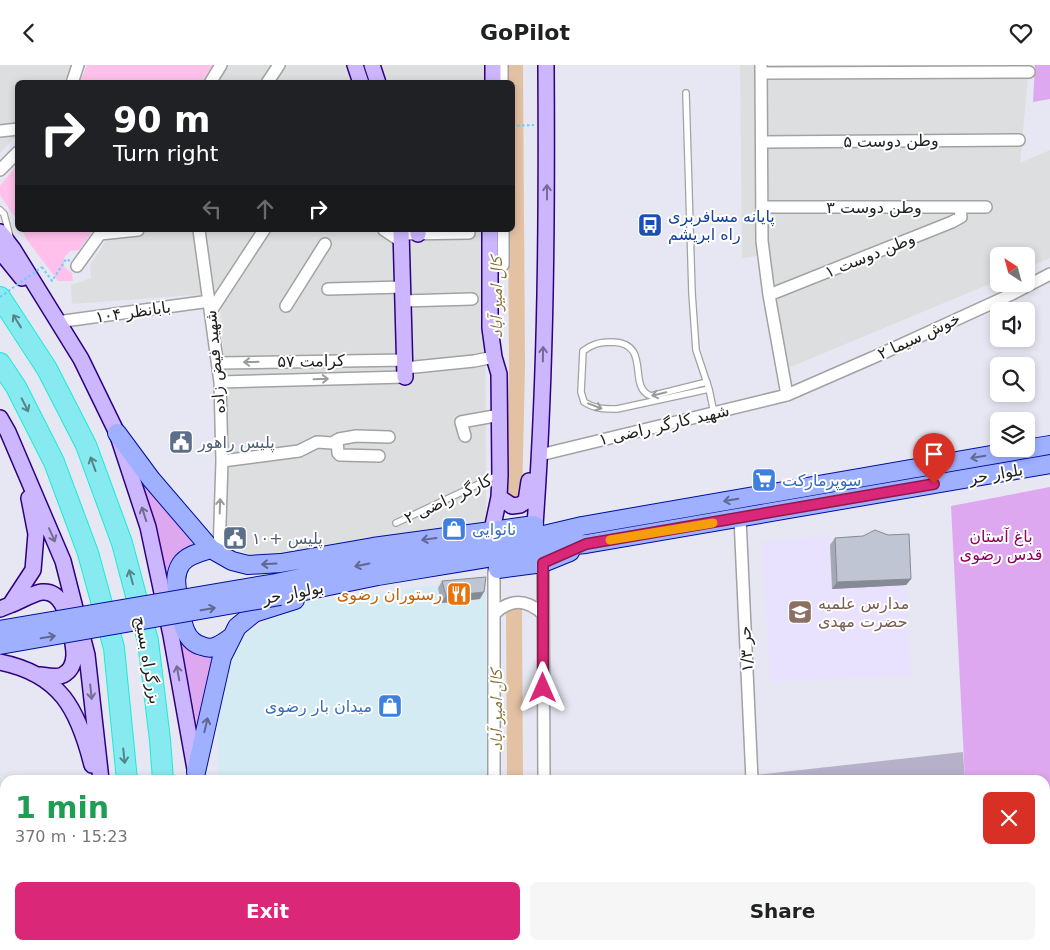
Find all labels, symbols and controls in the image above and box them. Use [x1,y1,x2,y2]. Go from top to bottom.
icon: back [15,19,43,47]
icon: heart [1007,19,1035,47]
text: GoPilot [480,20,570,45]
icon: right [30,100,95,165]
text: 90 m [113,100,210,140]
street label: وطن دوست ۵ [843,131,939,152]
text: Turn right [113,141,218,166]
one-way arrow [542,184,552,200]
icon: left [198,195,226,223]
icon: ahead [251,195,279,223]
icon: right [304,195,332,223]
street label: وطن دوست ۳ [826,198,922,218]
place label: پایانه مسافربری راه ابریشم [668,207,775,245]
bus stop icon: پایانه مسافربری راه ابریشم [637,212,663,238]
street label: وطن دوست ۱ [822,228,918,283]
north arrow [990,247,1035,293]
map controls [990,247,1035,457]
water label: کال امیر آباد [485,253,507,338]
street label: بابانظر ۱۰۴ [94,297,172,328]
button: sound [990,302,1035,347]
street label: شهید فیض زاده [201,309,230,415]
street label: خوش سیما ۲ [875,309,964,364]
one-way arrow [11,314,22,328]
one-way arrow [539,346,548,362]
street label: کرامت ۵۷ [277,351,345,372]
one-way arrow [243,357,260,367]
button: search [990,357,1035,402]
one-way arrow [313,374,329,384]
one-way arrow [652,390,668,399]
one-way arrow [21,397,30,412]
street label: شهید کارگر راضی ۱ [597,401,731,450]
one-way arrow [587,402,602,411]
button: layers [990,412,1035,457]
public building icon: پلیس راهور [168,429,194,455]
place label: پلیس راهور [197,433,275,453]
pin [913,433,955,484]
icon: arrive [920,440,948,468]
one-way arrow [970,453,986,463]
one-way arrow [88,457,97,472]
street label: بلوار حر [967,460,1024,489]
supermarket icon: سوپرمارکت [751,467,777,493]
street label: کارگر راضی ۲ [401,470,496,528]
place label: سوپرمارکت [782,471,861,491]
one-way arrow [724,495,740,505]
one-way arrow [216,498,225,514]
one-way arrow [139,507,148,522]
shop icon: نانوایی [441,516,467,542]
place label: نانوایی [472,520,516,540]
public building icon: پلیس +۱۰ [222,525,248,551]
one-way arrow [47,527,57,542]
park label: باغ آستان قدس رضوی [960,527,1042,565]
place label: پلیس +۱۰ [252,529,323,549]
one-way arrow [422,534,438,544]
one-way arrow [261,560,277,569]
one-way arrow [354,561,370,570]
one-way arrow [126,569,135,585]
street label: بولوار حر [260,578,325,609]
restaurant icon: رستوران رضوی [446,581,472,607]
place label: رستوران رضوی [337,585,442,605]
place label: مدارس علمیه حضرت مهدی [818,594,909,632]
school or university icon: مدارس علمیه حضرت مهدی [787,599,813,625]
one-way arrow [200,603,216,613]
street label: بزرگراه بسیج [130,614,165,706]
street label: حر ۱/۳ [735,625,758,673]
one-way arrow [40,631,56,641]
position arrow [516,661,568,713]
one-way arrow [172,665,182,681]
water label: کال امیر آباد [485,666,507,751]
one-way arrow [87,683,96,699]
shop icon: میدان بار رضوی [377,693,403,719]
place label: میدان بار رضوی [265,697,372,717]
one-way arrow [202,717,212,733]
one-way arrow [120,748,129,764]
text: 1 min [15,790,109,825]
button: close [983,792,1035,844]
text: 370 m · 15:23 [15,827,128,846]
button: Exit [15,882,520,940]
button: Share [530,882,1035,940]

